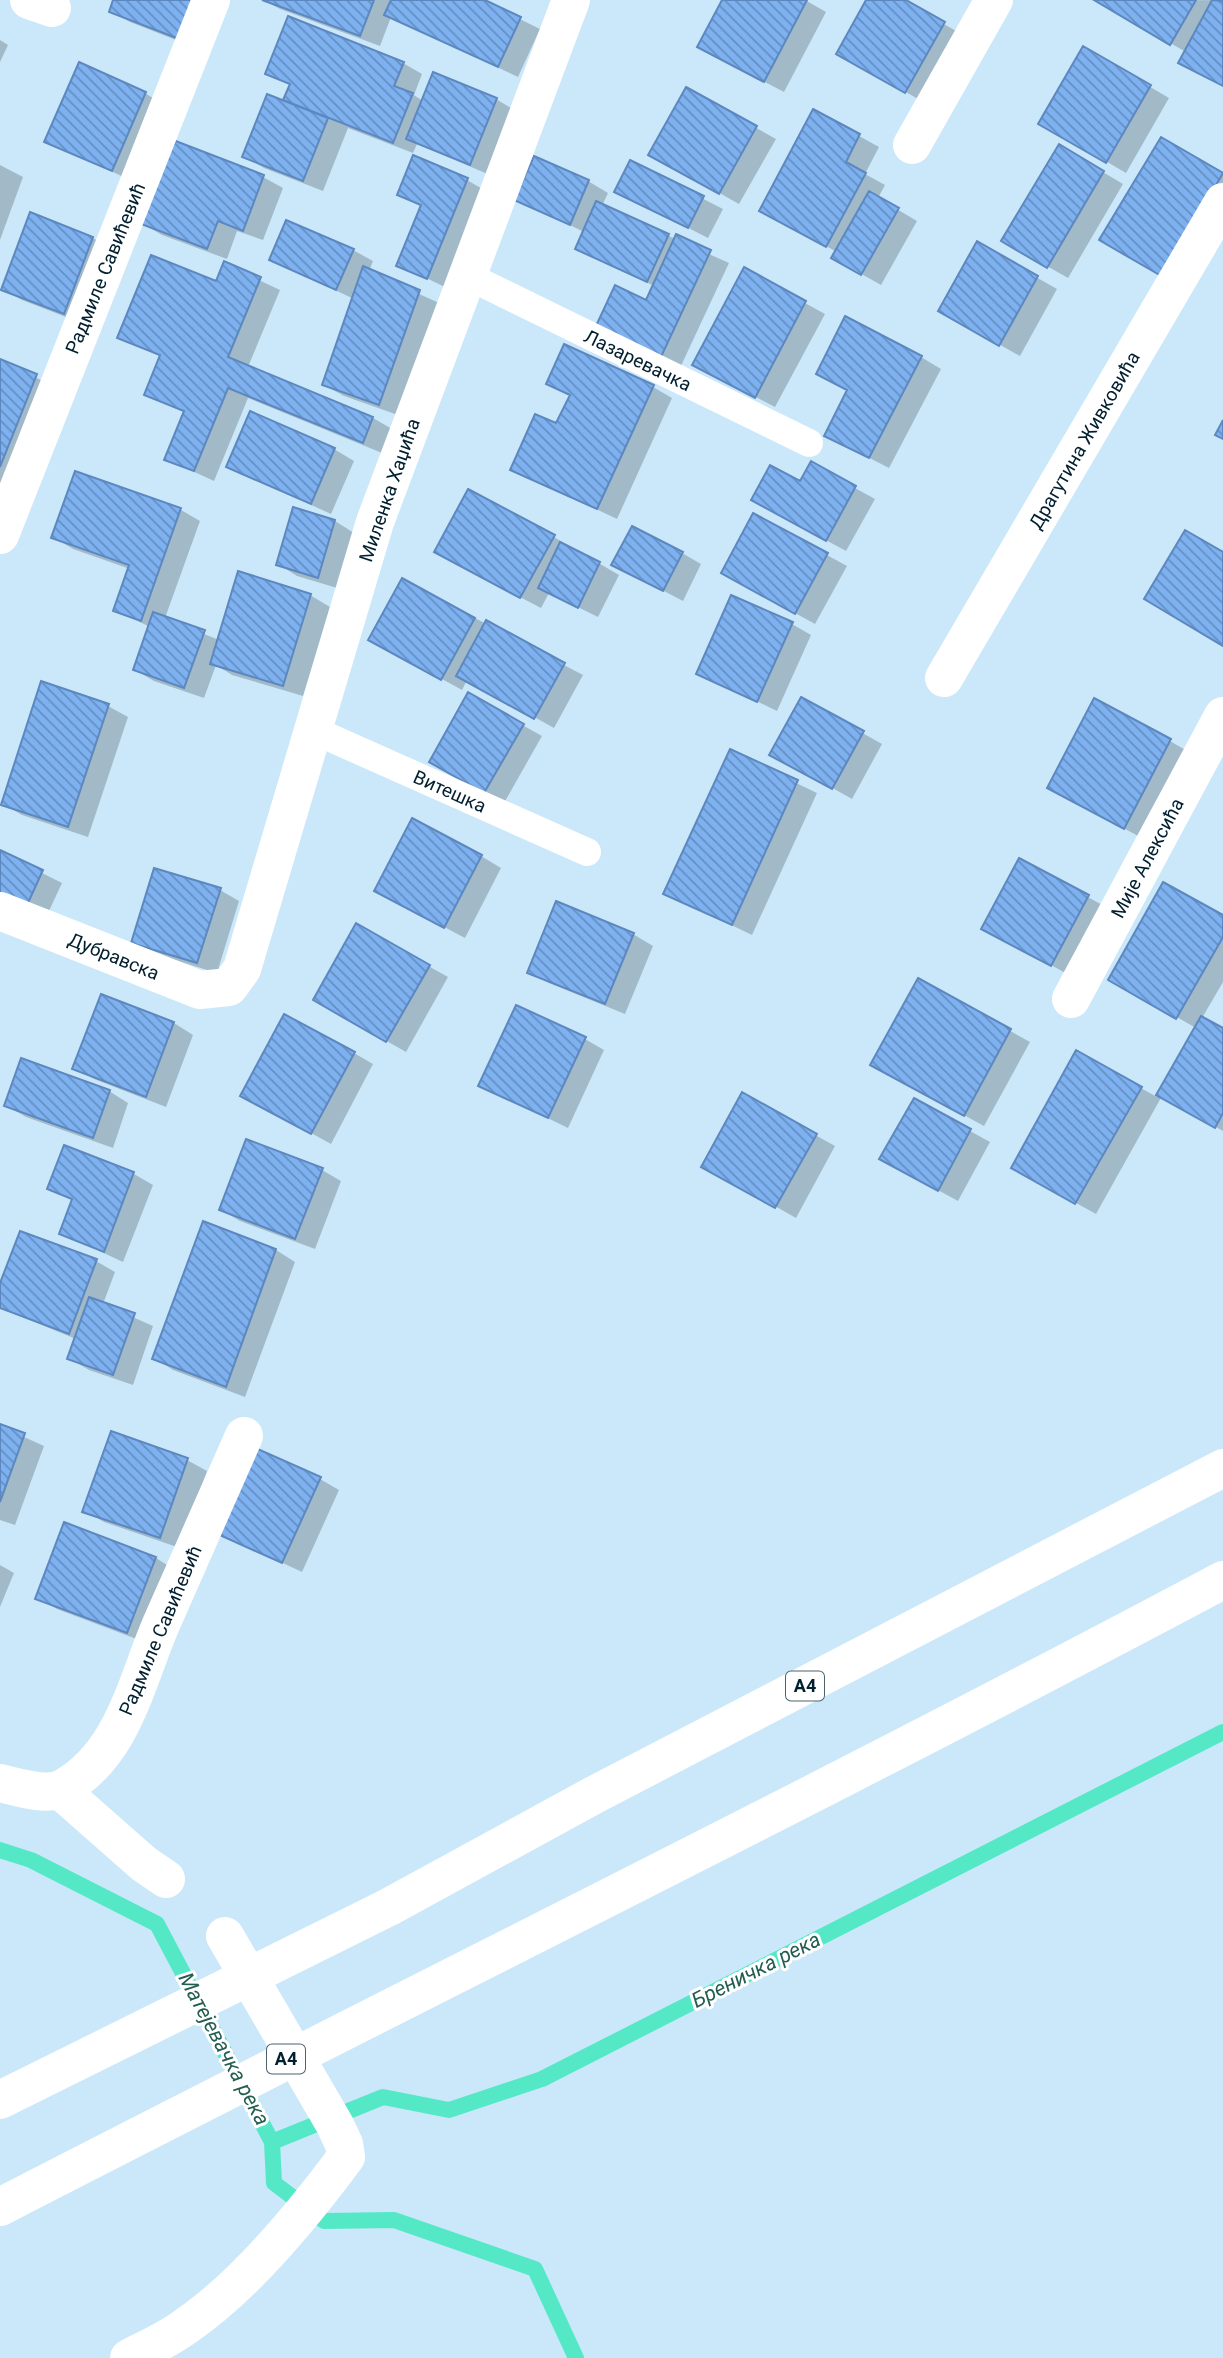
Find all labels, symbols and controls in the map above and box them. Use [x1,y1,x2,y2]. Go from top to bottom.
street label: Радмиле Савићевић [61,179,150,357]
street label: Лазаревачка [580,325,695,396]
street label: Драгутина Живковића [1024,347,1145,533]
street label: Миленка Хаџића [354,415,425,565]
street label: Витешка [410,765,490,818]
street label: Мије Алексића [1106,794,1189,922]
street label: Дубравска [65,928,163,985]
street label: Радмиле Савићевић [114,1542,207,1719]
road number: A4 [786,1672,824,1700]
water label: Бреничка река [688,1927,824,2013]
water label: Матејевачка река [174,1969,274,2129]
road number: A4 [267,2045,305,2074]

